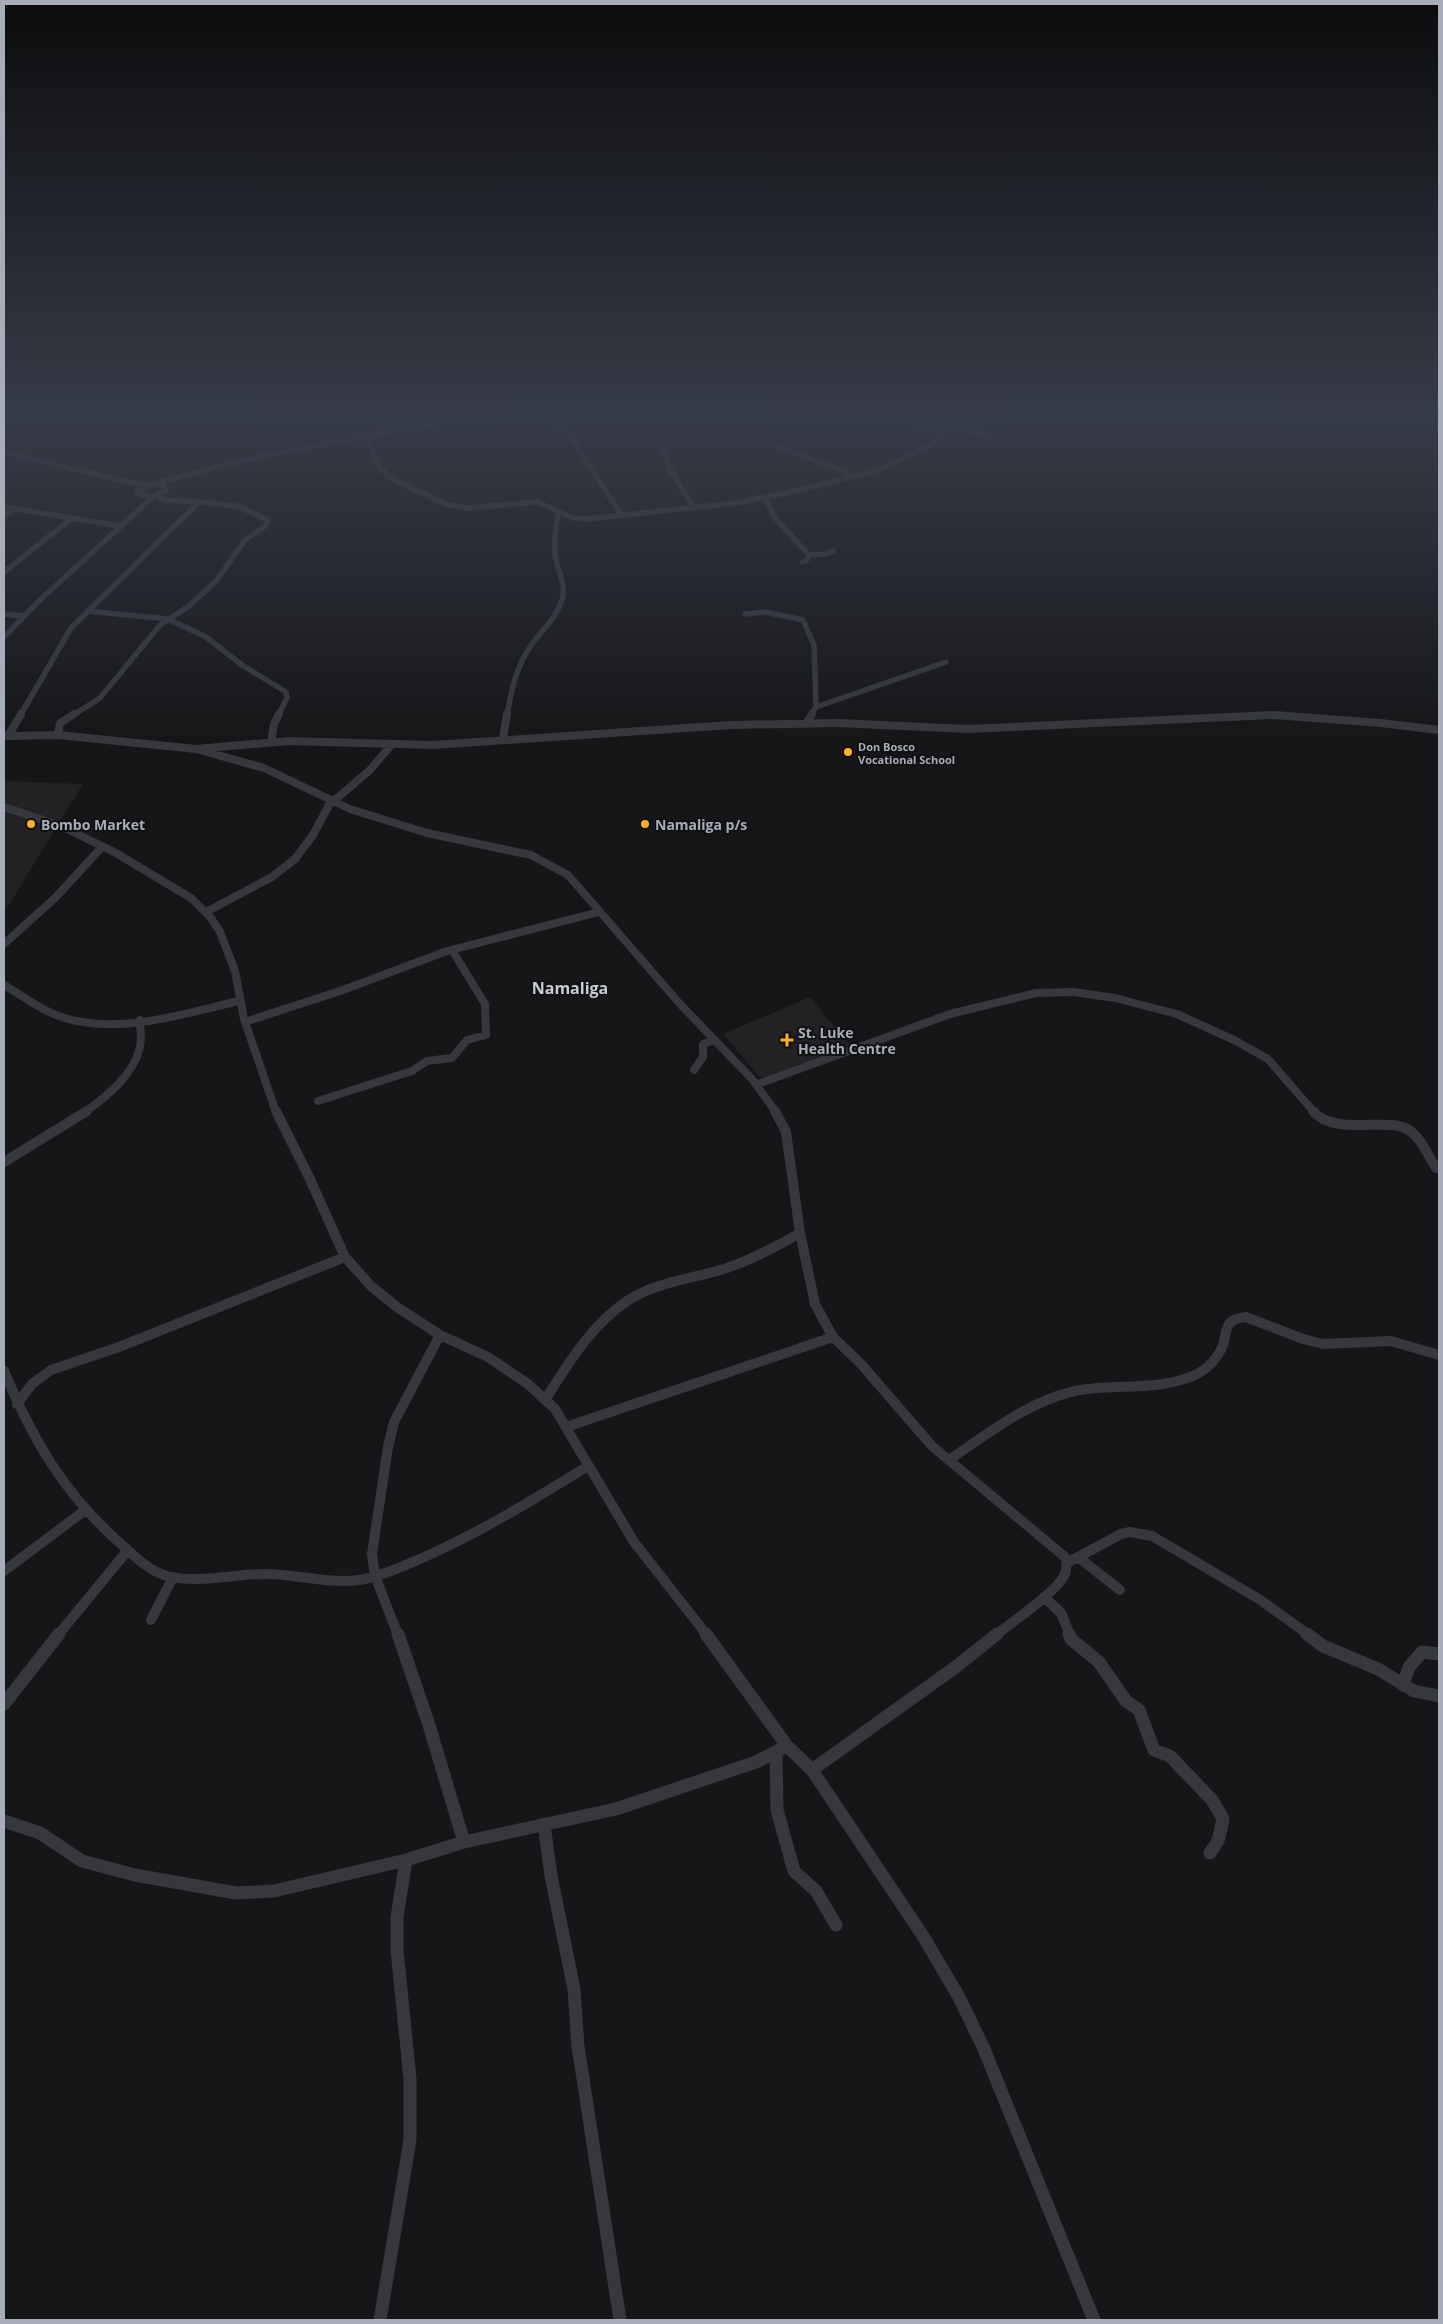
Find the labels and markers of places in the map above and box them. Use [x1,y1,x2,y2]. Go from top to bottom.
place label: Don Bosco Vocational School [858,739,955,767]
marker: Don Bosco Vocational School [842,746,854,758]
place label: Bombo Market [41,815,145,834]
place label: Namaliga p/s [655,815,747,834]
marker: Bombo Market [25,818,37,830]
marker: Namaliga p/s [639,818,651,830]
place label: St. Luke Health Centre [798,1023,896,1058]
marker: St. Luke Health Centre [780,1033,794,1047]

